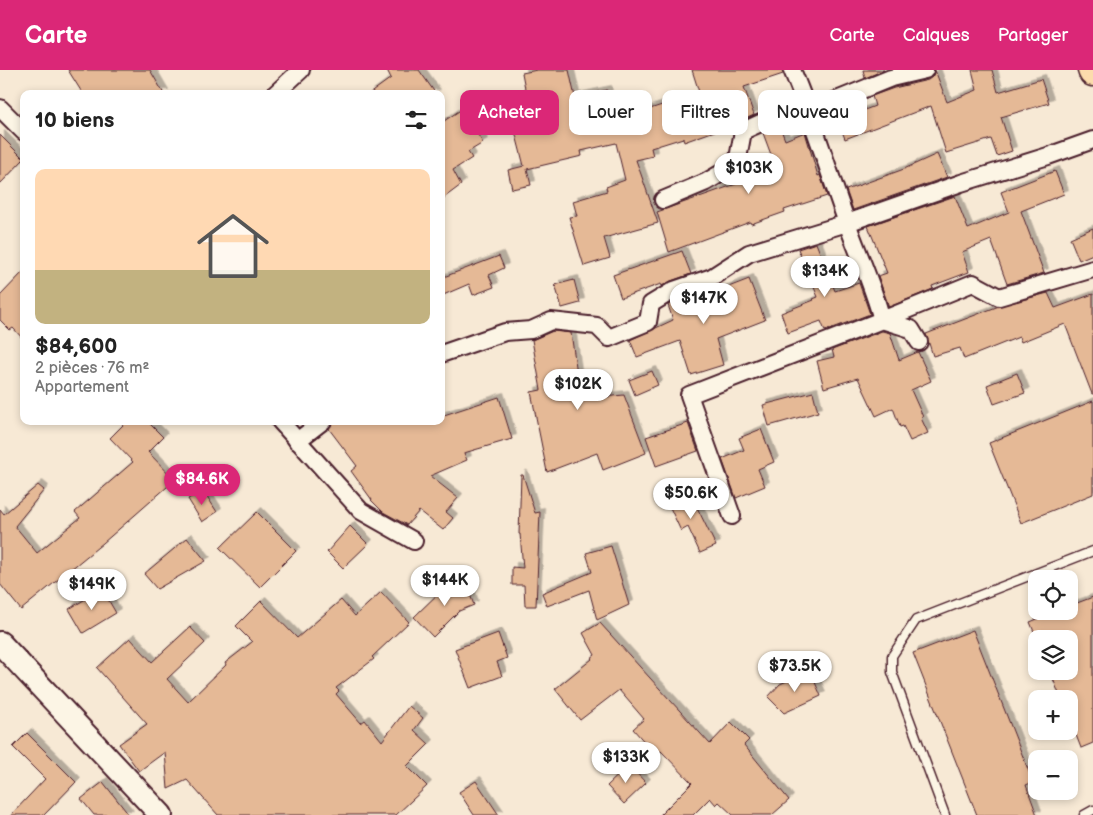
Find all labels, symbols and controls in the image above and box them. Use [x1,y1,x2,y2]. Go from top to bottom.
text: Carte [25,21,87,50]
text: Carte [829,25,875,46]
text: Calques [903,25,970,46]
text: Partager [998,25,1068,46]
chip: Acheter [460,90,559,135]
chip: Louer [569,90,652,135]
chip: Filtres [662,90,748,135]
chip: Nouveau [758,90,867,135]
icon: filters [402,106,430,134]
text: 10 biens [35,108,114,133]
pin: $103K [714,152,784,195]
text: $103K [725,159,773,178]
icon: home [188,201,278,291]
pin: $134K [790,256,860,298]
text: $134K [802,262,848,281]
pin: $147K [669,282,739,325]
text: $147K [681,289,727,308]
text: $84,600 [35,334,117,359]
text: 2 pièces · 76 m² [35,359,149,378]
pin: $102K [543,368,613,411]
text: $102K [554,375,602,394]
text: Appartement [35,378,129,397]
pin: $84.6K [161,464,243,506]
text: $84.6K [175,470,229,489]
pin: $50.6K [650,478,732,520]
text: $50.6K [664,484,718,503]
pin: $144K [410,564,480,607]
pin: $149K [57,568,127,611]
map controls [1028,570,1078,800]
button: locate [1028,570,1078,620]
text: $144K [421,571,469,590]
text: $149K [69,575,115,594]
button: layers [1028,630,1078,680]
pin: $73.5K [754,650,836,693]
text: $73.5K [769,657,821,676]
button: + [1028,690,1078,740]
pin: $133K [591,742,661,784]
text: $133K [603,748,649,767]
button: − [1028,750,1078,800]

